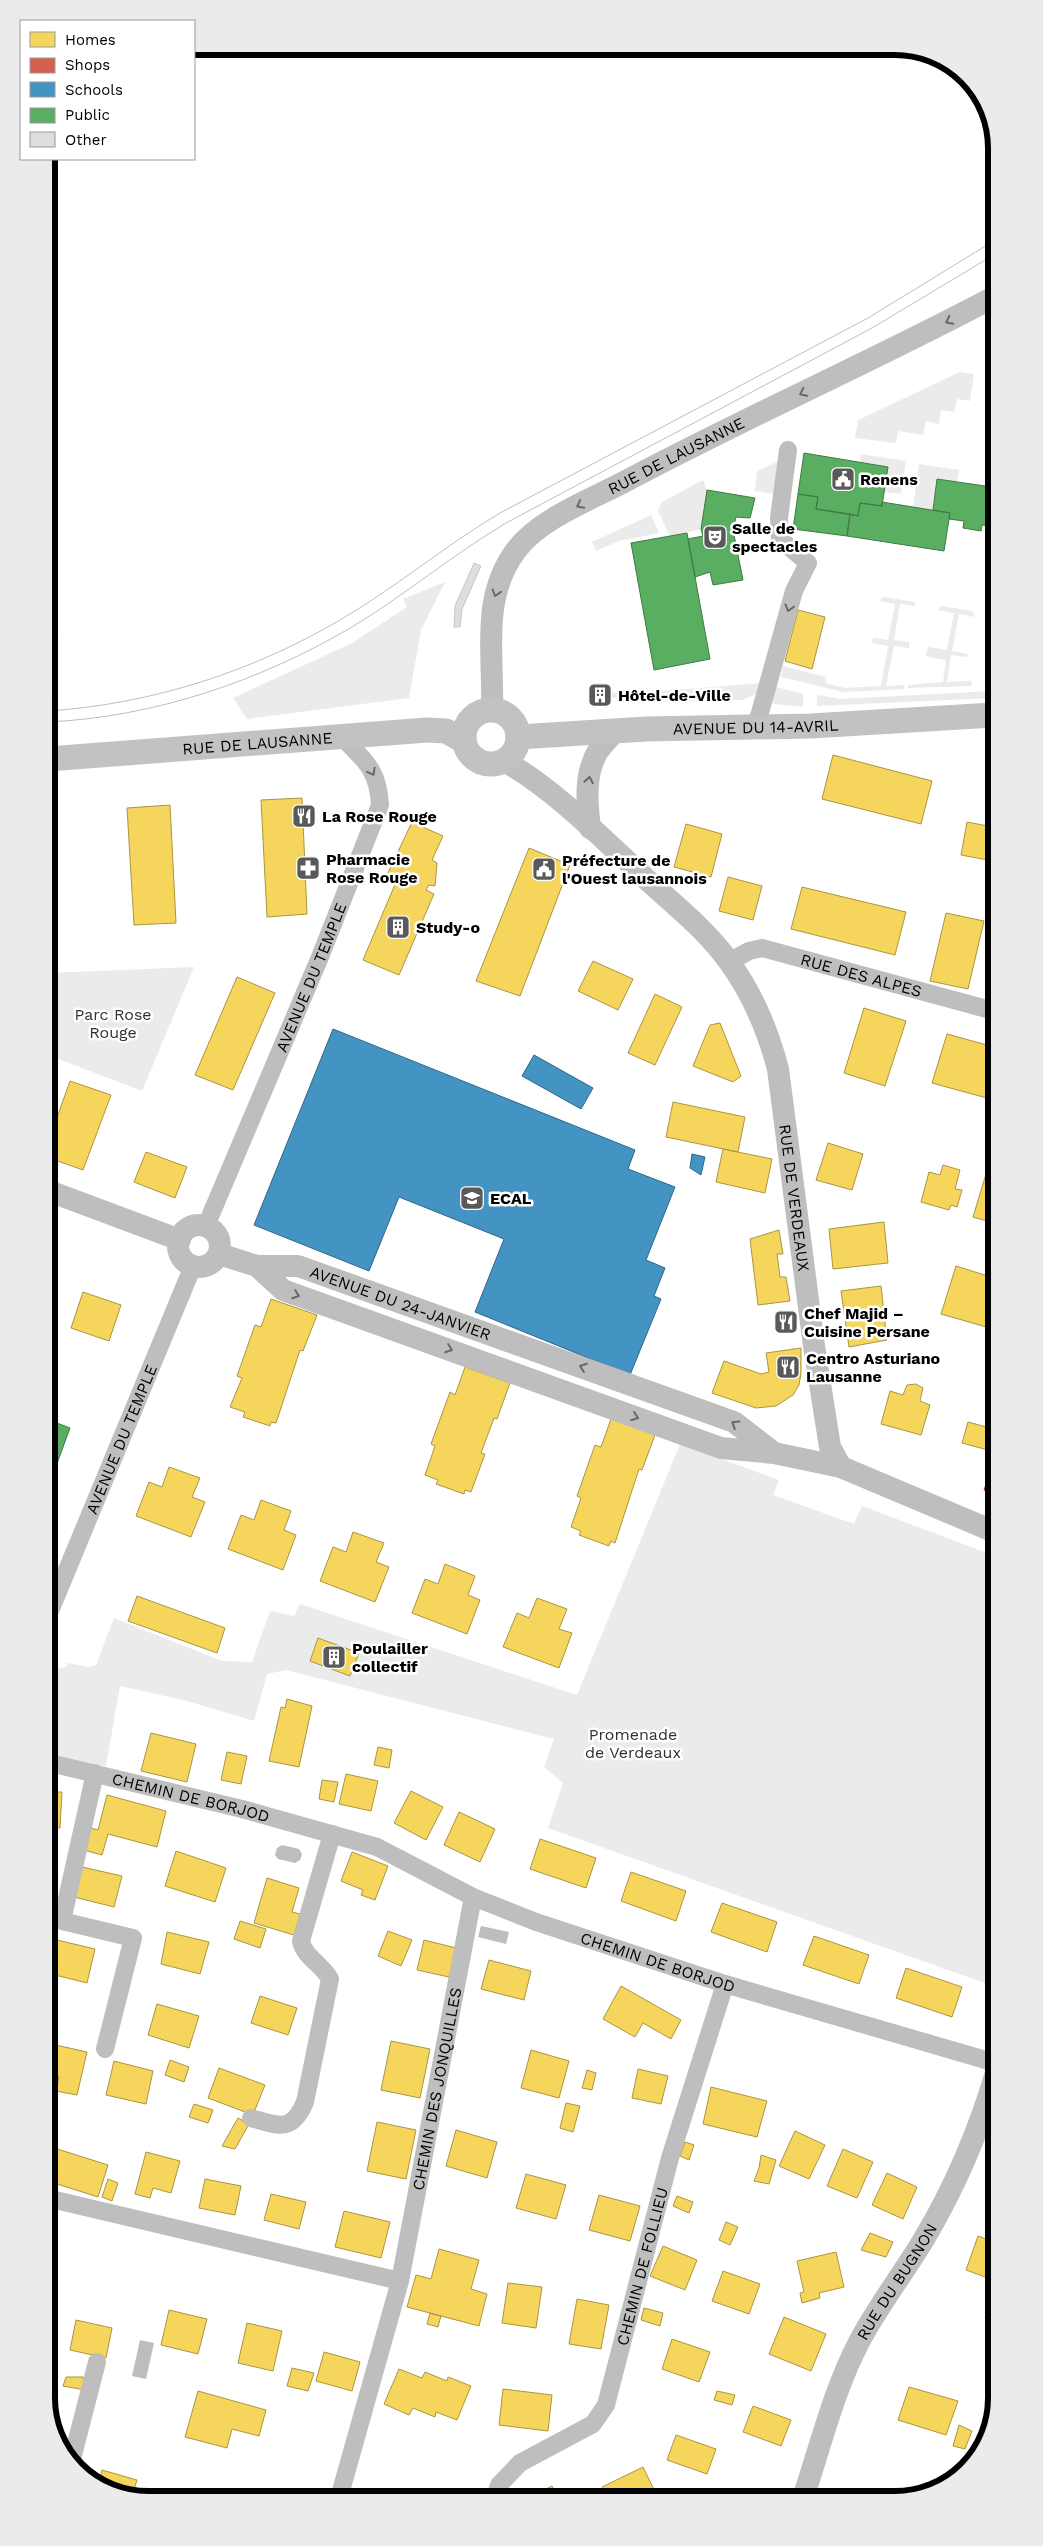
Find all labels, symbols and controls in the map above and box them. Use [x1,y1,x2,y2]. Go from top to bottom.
legend [20,20,195,160]
text: Homes [65,31,116,49]
text: Shops [65,56,110,74]
text: Schools [65,81,123,99]
text: Public [65,106,110,124]
text: Other [65,131,107,149]
one-way arrow [945,315,954,325]
one-way arrow [799,387,808,397]
street label: RUE DE LAUSANNE [605,413,747,499]
public building icon: Renens [830,466,856,492]
place label: Renens [860,470,918,489]
one-way arrow [576,499,585,509]
place label: Salle de spectacles [732,519,818,556]
theatre icon: Salle de spectacles [702,524,728,550]
one-way arrow [492,588,502,597]
one-way arrow [785,604,795,612]
building icon: Hôtel-de-Ville [587,682,613,708]
place label: Hôtel-de-Ville [618,686,731,705]
street label: AVENUE DU 14-AVRIL [673,715,840,739]
street label: RUE DE LAUSANNE [182,728,333,759]
one-way arrow [366,766,376,775]
one-way arrow [584,775,594,784]
restaurant icon: La Rose Rouge [291,803,317,829]
place label: La Rose Rouge [322,807,437,826]
place label: Pharmacie Rose Rouge [326,850,417,887]
place label: Préfecture de l'Ouest lausannois [562,851,707,888]
pharmacy icon: Pharmacie Rose Rouge [295,855,321,881]
public building icon: Préfecture de l'Ouest lausannois [531,856,557,882]
street label: AVENUE DU TEMPLE [272,900,351,1055]
building icon: Study-o [385,914,411,940]
place label: Study-o [416,918,480,937]
street label: RUE DES ALPES [798,950,924,1001]
park label: Parc Rose Rouge [74,1005,152,1042]
street label: RUE DE VERDEAUX [775,1123,813,1273]
school or university icon: ECAL [459,1185,485,1211]
place label: ECAL [490,1189,532,1208]
street label: AVENUE DU 24-JANVIER [307,1262,494,1344]
one-way arrow [291,1289,300,1299]
place label: Chef Majid – Cuisine Persane [804,1304,930,1341]
restaurant icon: Chef Majid – Cuisine Persane [773,1309,799,1335]
one-way arrow [444,1343,453,1353]
place label: Centro Asturiano Lausanne [806,1349,941,1386]
restaurant icon: Centro Asturiano Lausanne [775,1354,801,1380]
street label: AVENUE DU TEMPLE [82,1362,161,1517]
one-way arrow [580,1363,588,1373]
one-way arrow [630,1411,638,1421]
one-way arrow [731,1421,740,1431]
place label: Poulailler collectif [352,1639,428,1676]
building icon: Poulailler collectif [321,1644,347,1670]
park label: Promenade de Verdeaux [585,1725,681,1762]
street label: CHEMIN DE BORJOD [110,1769,272,1826]
street label: CHEMIN DE BORJOD [578,1928,737,1996]
street label: CHEMIN DES JONQUILLES [408,1986,466,2192]
street label: CHEMIN DE FOLLIEU [613,2185,672,2348]
street label: RUE DU BUGNON [853,2220,941,2344]

